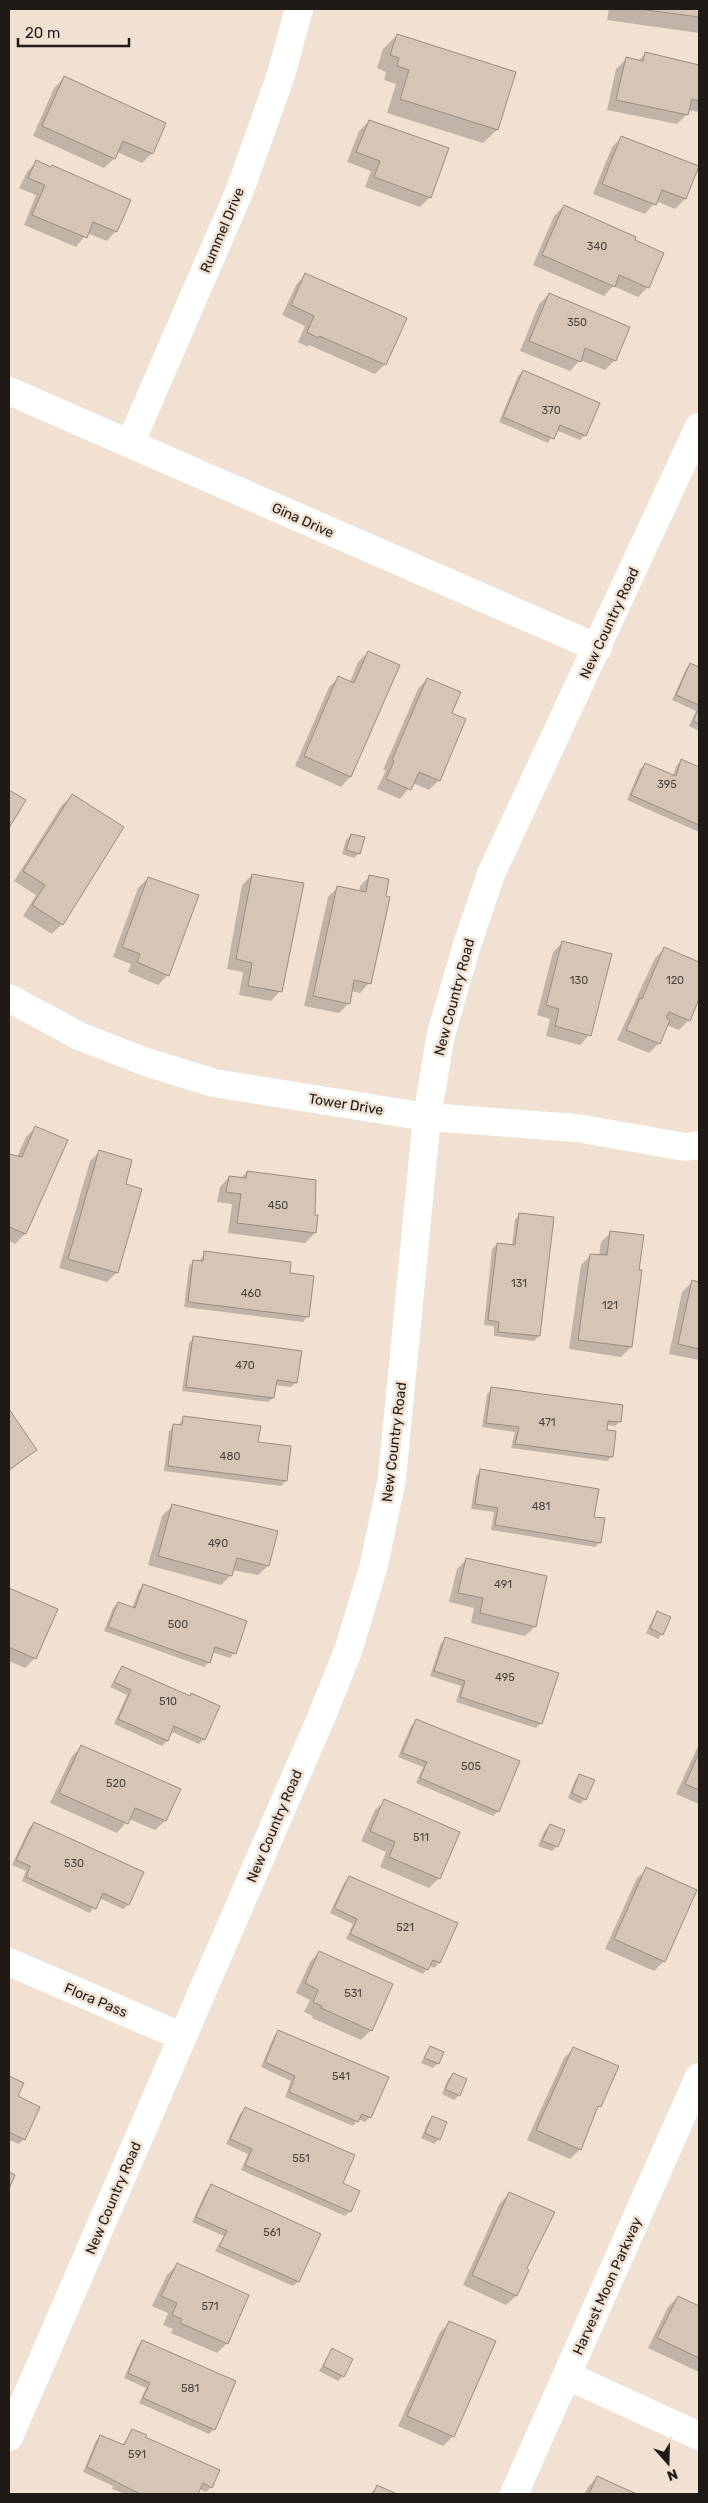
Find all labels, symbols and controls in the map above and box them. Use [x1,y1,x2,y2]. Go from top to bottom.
scale bar [18,15,129,47]
text: 20 m [25,24,60,42]
street label: Rummel Drive [197,185,248,275]
house number: 340 [587,240,607,253]
house number: 350 [567,316,587,329]
house number: 370 [541,404,561,417]
street label: Gina Drive [269,499,337,542]
street label: New Country Road [576,565,643,681]
house number: 395 [657,778,677,791]
street label: New Country Road [431,937,478,1058]
house number: 130 [570,974,588,987]
house number: 120 [666,974,684,987]
street label: Tower Drive [307,1090,385,1119]
house number: 450 [268,1199,288,1212]
house number: 131 [511,1277,527,1290]
house number: 460 [241,1287,261,1300]
house number: 121 [602,1299,618,1312]
house number: 470 [235,1359,255,1372]
street label: New Country Road [379,1381,410,1503]
house number: 471 [539,1416,556,1429]
house number: 480 [220,1450,240,1463]
house number: 481 [532,1500,550,1513]
house number: 490 [208,1537,228,1550]
house number: 491 [494,1578,512,1591]
house number: 500 [168,1618,188,1631]
house number: 495 [495,1671,515,1684]
house number: 510 [159,1695,177,1708]
house number: 505 [461,1760,481,1773]
street label: New Country Road [243,1767,306,1885]
house number: 520 [106,1777,126,1790]
house number: 511 [413,1831,429,1844]
house number: 530 [64,1857,84,1870]
house number: 521 [396,1921,414,1934]
street label: Flora Pass [62,1980,130,2021]
house number: 531 [344,1987,362,2000]
house number: 541 [332,2070,350,2083]
street label: New Country Road [82,2139,145,2257]
house number: 551 [292,2152,310,2165]
street label: Harvest Moon Parkway [569,2214,646,2358]
house number: 561 [263,2226,281,2239]
house number: 571 [202,2300,218,2313]
house number: 581 [181,2382,199,2395]
north arrow [643,2438,693,2488]
house number: 591 [128,2448,146,2461]
text: N [665,2465,680,2484]

